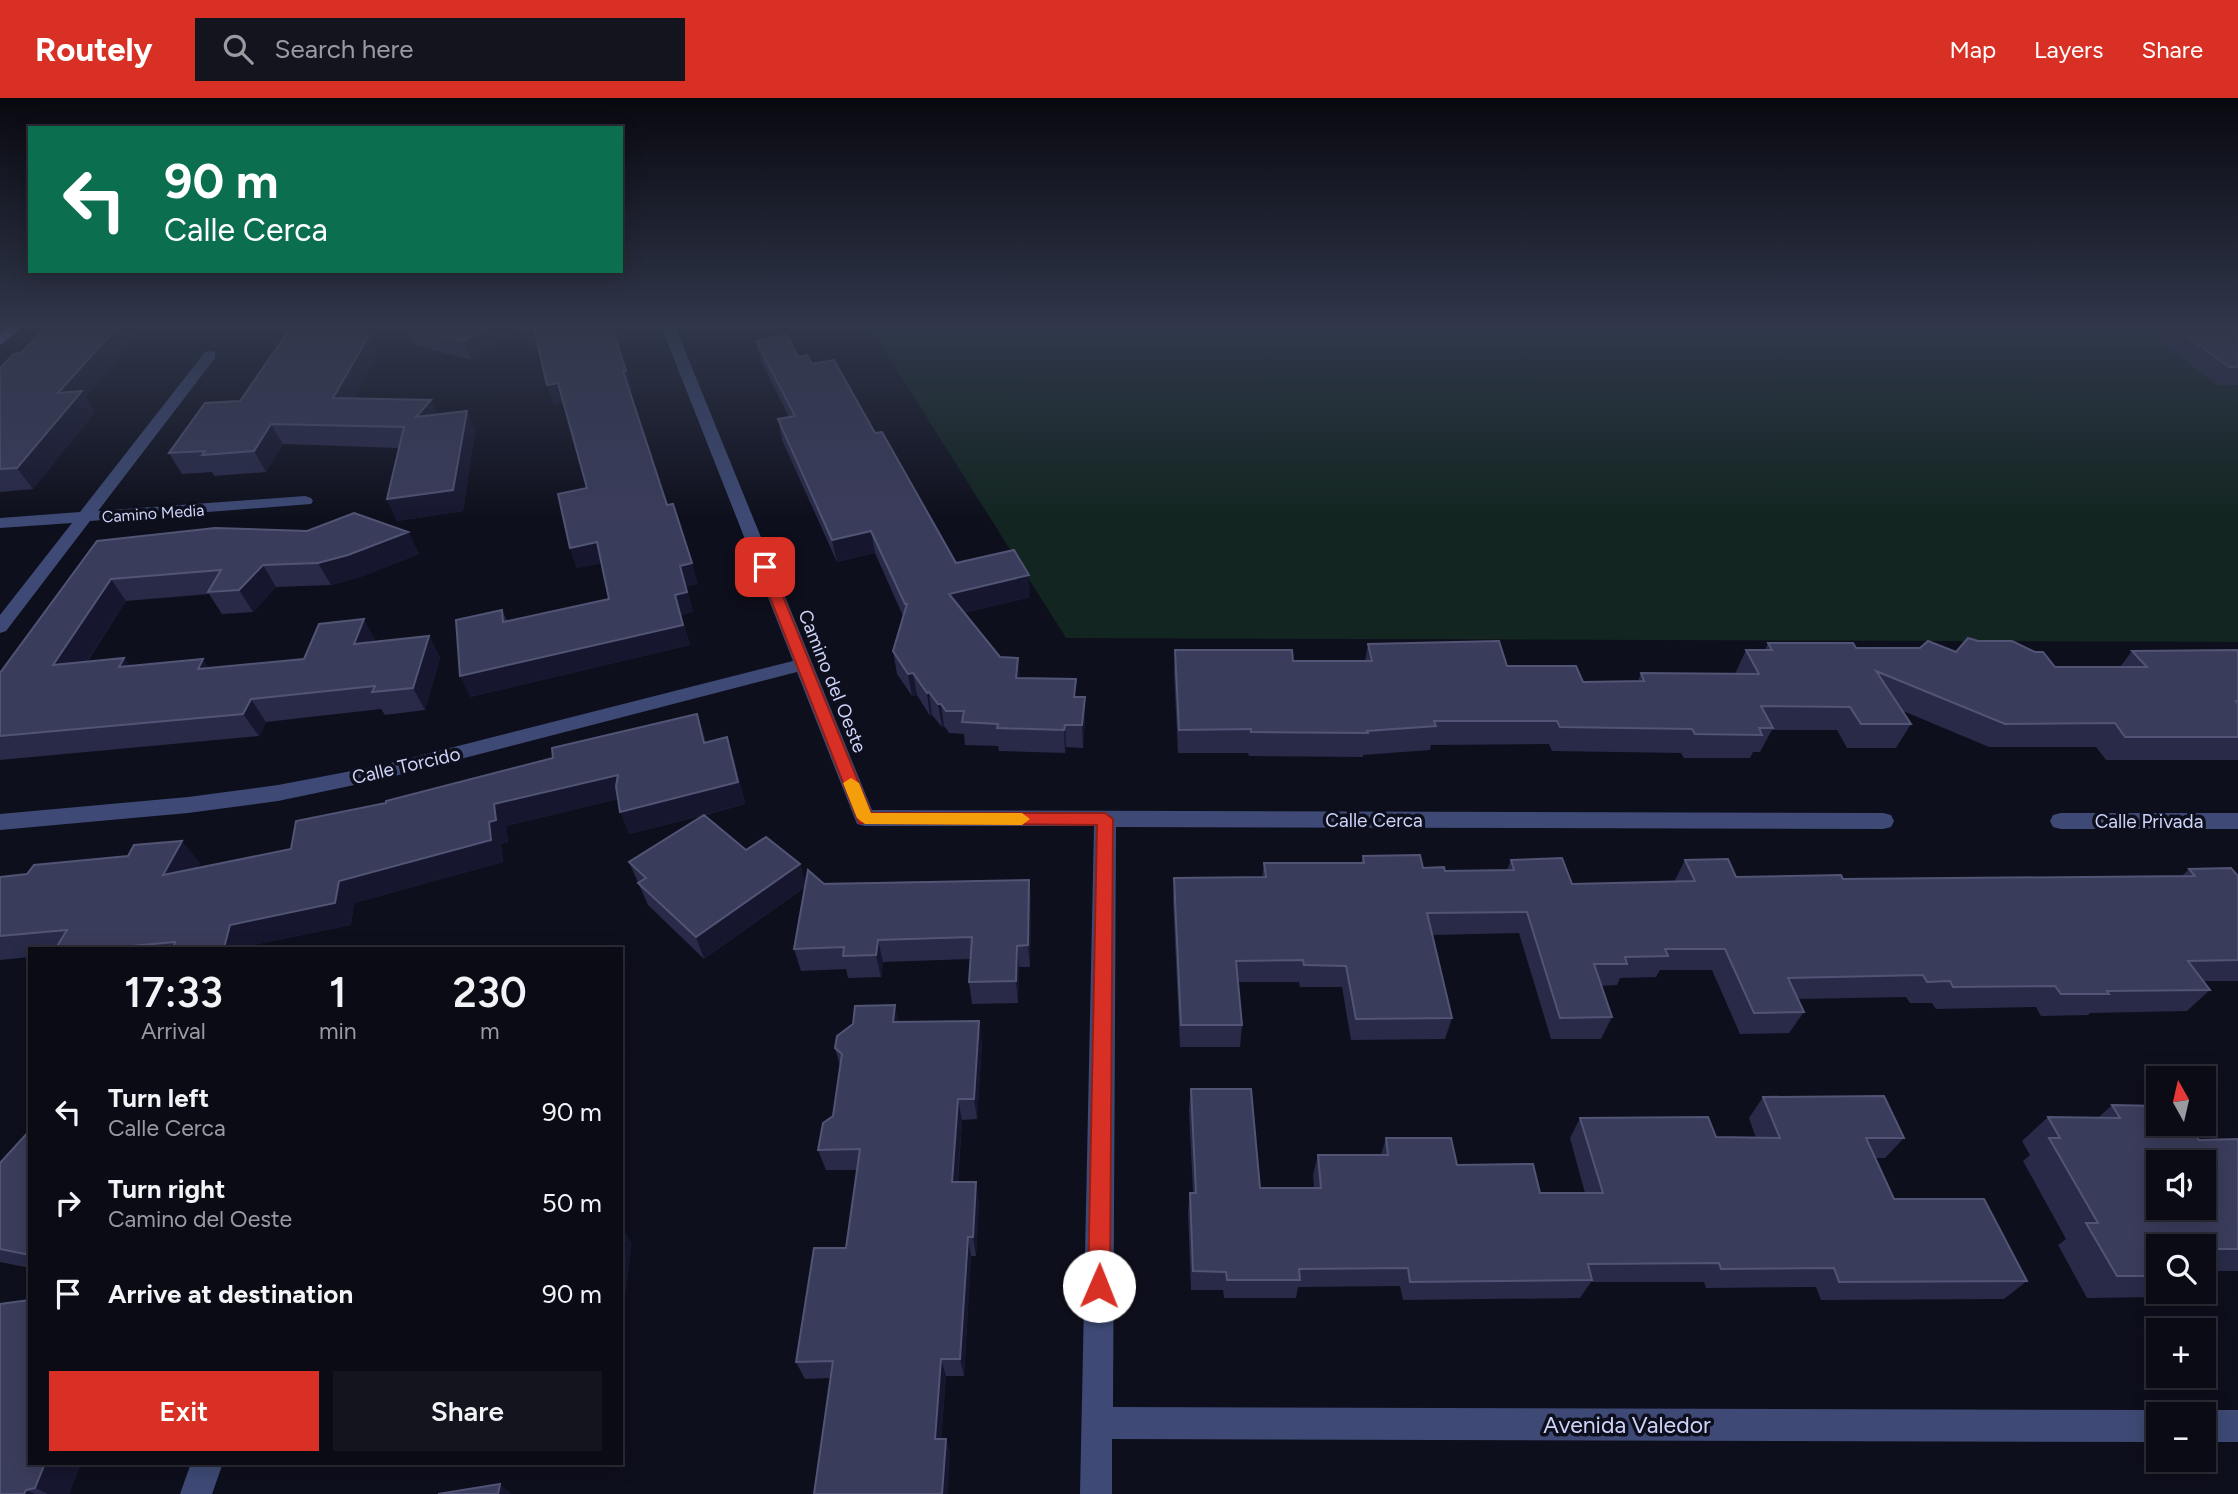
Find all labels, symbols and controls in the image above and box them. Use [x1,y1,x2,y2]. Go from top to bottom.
search box [195,18,685,81]
text: Routely [35,30,153,69]
icon: search [219,30,257,68]
text: Search here [275,33,414,65]
text: Map [1949,35,1996,64]
text: Layers [2034,35,2103,64]
text: Share [2141,35,2203,64]
text: 90 m [164,151,279,210]
icon: left [49,154,140,245]
text: Calle Cerca [164,211,328,249]
street label: Camino Media [101,500,205,527]
pin [735,537,795,597]
icon: arrive [746,548,784,586]
street label: Camino del Oeste [793,606,872,756]
street label: Calle Torcido [350,742,462,789]
street label: Calle Cerca [1325,809,1423,832]
street label: Calle Privada [2095,810,2203,833]
text: 17:33 [124,967,223,1018]
text: 1 [329,967,347,1018]
text: 230 [453,967,527,1018]
text: Arrival [141,1017,206,1045]
text: min [319,1017,357,1045]
text: m [480,1017,500,1045]
north arrow [2146,1066,2216,1136]
map controls [2146,1066,2216,1472]
text: Turn left [108,1082,209,1114]
icon: left [49,1093,87,1131]
text: 90 m [542,1096,602,1128]
text: Calle Cerca [108,1114,226,1142]
button: sound [2146,1150,2216,1220]
text: Turn right [108,1173,225,1205]
icon: right [49,1184,87,1222]
text: 50 m [542,1187,602,1219]
text: Camino del Oeste [108,1205,292,1233]
button: search [2146,1234,2216,1304]
position arrow [1062,1249,1136,1323]
icon: arrive [49,1275,87,1313]
text: Arrive at destination [108,1278,353,1310]
text: 90 m [542,1278,602,1310]
button: + [2146,1318,2216,1388]
button: Exit [49,1371,319,1451]
button: Share [333,1371,602,1451]
button: − [2146,1402,2216,1472]
street label: Avenida Valedor [1543,1411,1711,1439]

